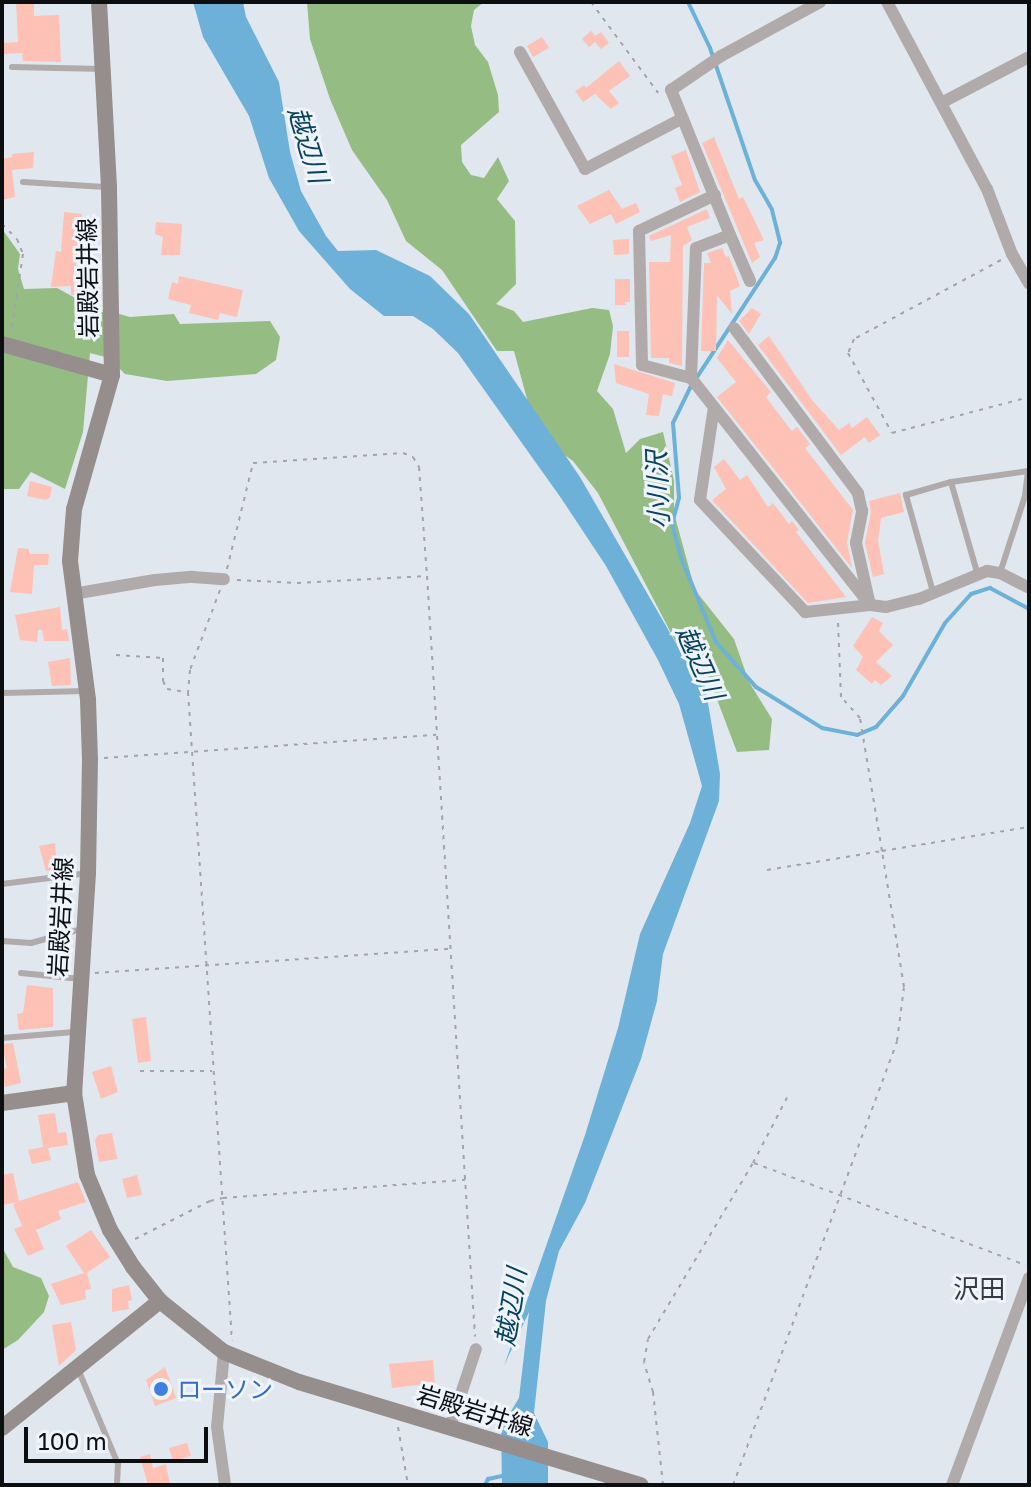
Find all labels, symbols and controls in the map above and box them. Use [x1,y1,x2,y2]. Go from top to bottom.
water label: 越辺川 [282,103,334,187]
street label: 岩殿岩井線 [72,218,102,338]
water label: 小川沢 [641,450,675,530]
water label: 越辺川 [670,621,730,705]
street label: 岩殿岩井線 [42,856,78,978]
water label: 越辺川 [489,1266,533,1348]
district label: 沢田 [953,1273,1005,1305]
place label: ローソン [177,1375,273,1403]
street label: 岩殿岩井線 [413,1379,537,1441]
marker: ローソン [152,1380,170,1398]
scale bar [28,1411,212,1461]
text: 100 m [38,1426,107,1455]

